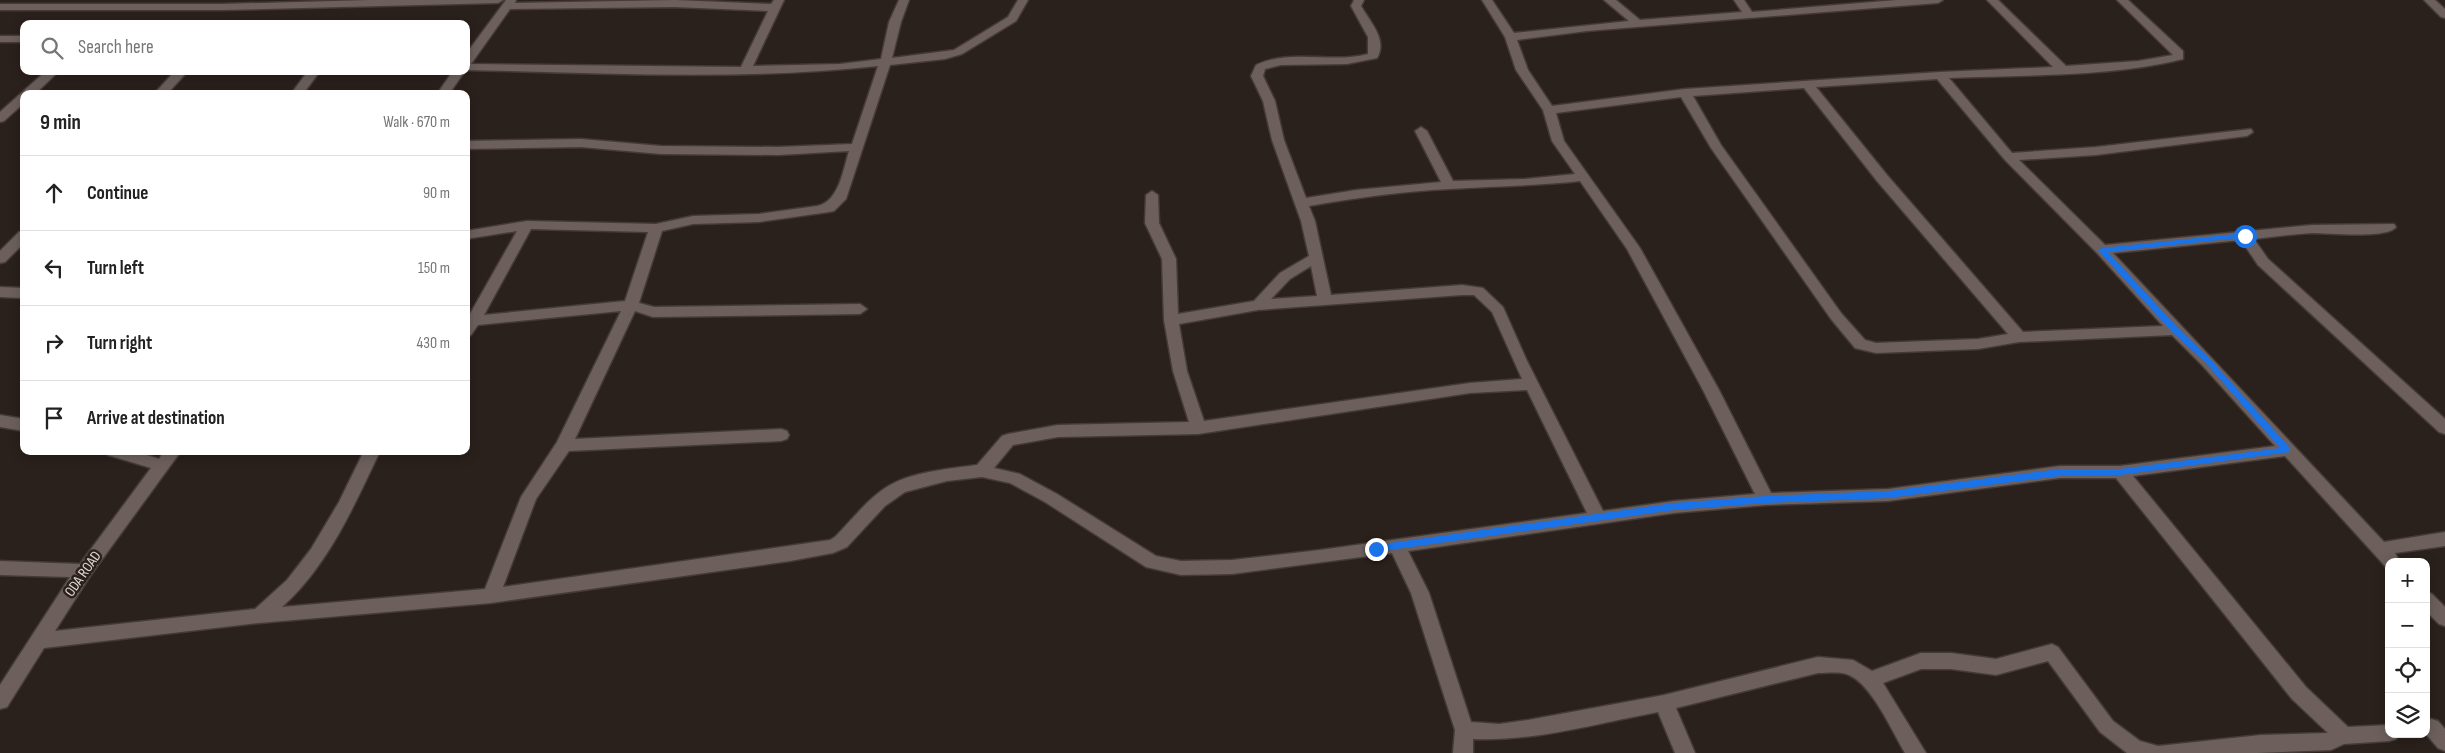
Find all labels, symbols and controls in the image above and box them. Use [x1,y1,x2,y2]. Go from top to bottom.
search box [20,20,470,75]
icon: search [38,34,66,62]
text: Search here [78,36,154,59]
text: 9 min [40,110,81,135]
text: Walk · 670 m [383,113,450,132]
icon: ahead [40,179,68,207]
text: Continue [87,182,148,205]
text: 90 m [423,184,450,203]
route start [2234,225,2257,248]
icon: left [40,254,68,282]
text: Turn left [87,257,144,280]
text: 150 m [418,259,450,278]
icon: right [40,329,68,357]
text: Turn right [87,332,152,355]
text: 430 m [417,334,450,353]
icon: arrive [40,404,68,432]
text: Arrive at destination [87,407,225,430]
route end [1365,538,1388,561]
street label: ODA ROAD [60,548,106,600]
map controls [2385,558,2430,738]
button: + [2385,558,2430,603]
button: − [2385,603,2430,648]
button: locate [2385,648,2430,693]
button: layers [2385,693,2430,738]

